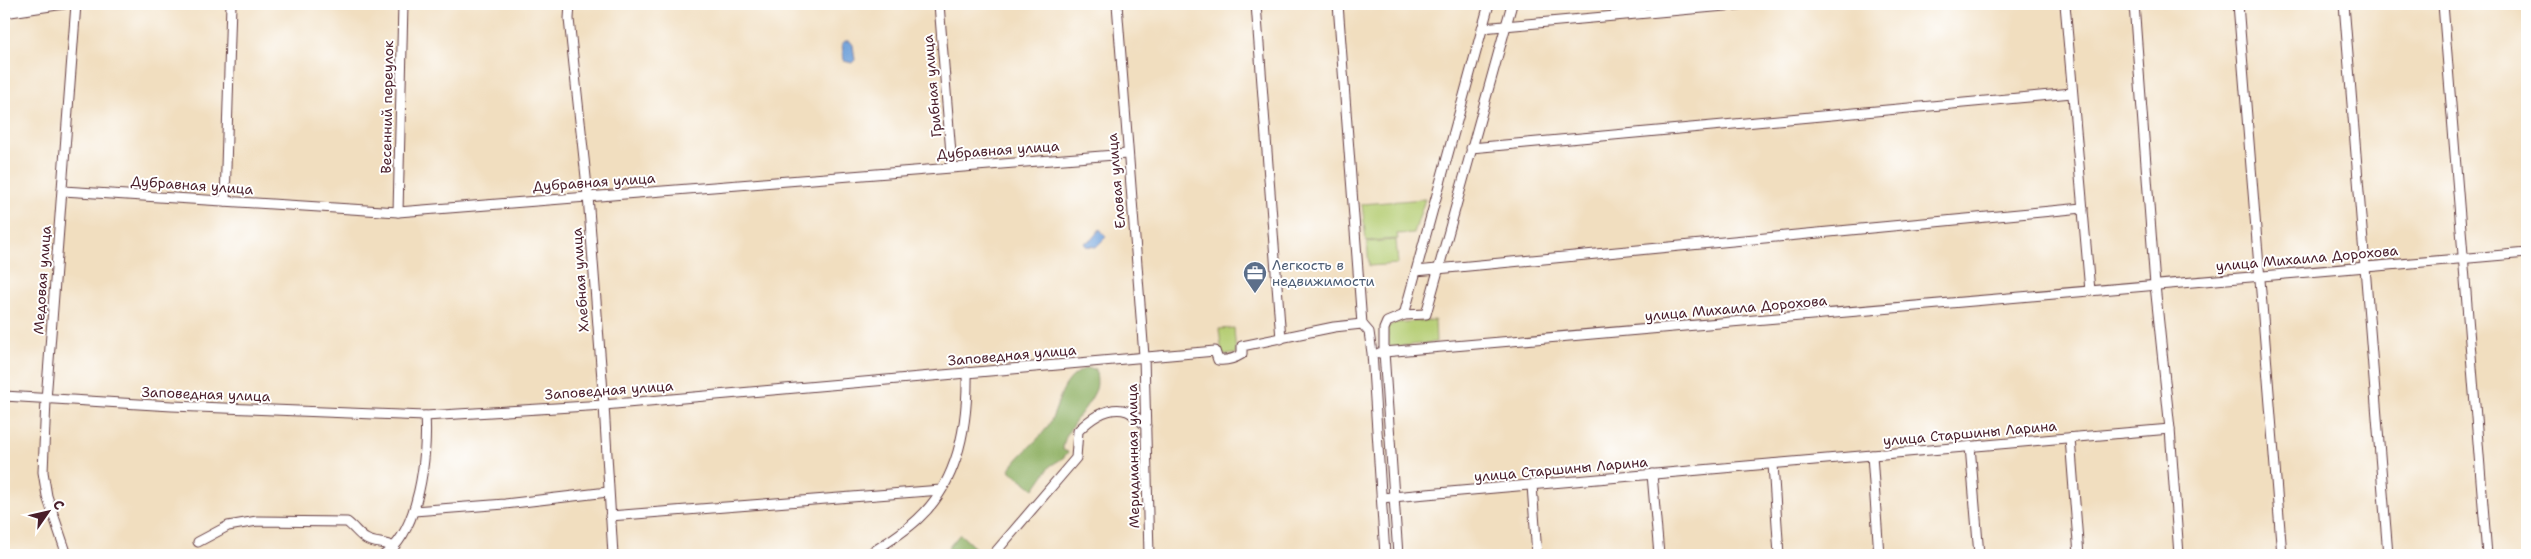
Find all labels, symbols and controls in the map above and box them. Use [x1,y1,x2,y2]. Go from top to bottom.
street label: Грибная улица [919,34,945,138]
street label: Весенний переулок [377,40,397,174]
street label: Еловая улица [1103,132,1129,229]
street label: Дубравная улица [936,137,1060,163]
street label: Дубравная улица [532,169,656,195]
street label: Дубравная улица [130,172,254,198]
street label: Медовая улица [29,225,55,335]
street label: Хлебная улица [567,227,593,333]
street label: улица Михаила Дорохова [2215,241,2399,275]
place label: Легкость в недвижимости [1272,256,1375,290]
office icon: Легкость в недвижимости [1242,260,1268,294]
street label: улица Михаила Дорохова [1644,291,1828,325]
street label: Заповедная улица [947,340,1077,370]
street label: Заповедная улица [544,377,674,403]
street label: Заповедная улица [141,383,271,405]
street label: Меридианная улица [1123,383,1143,529]
street label: улица Старшины Ларина [1882,416,2058,450]
street label: улица Старшины Ларина [1473,452,1649,486]
north arrow [22,486,72,536]
text: С [49,496,69,513]

